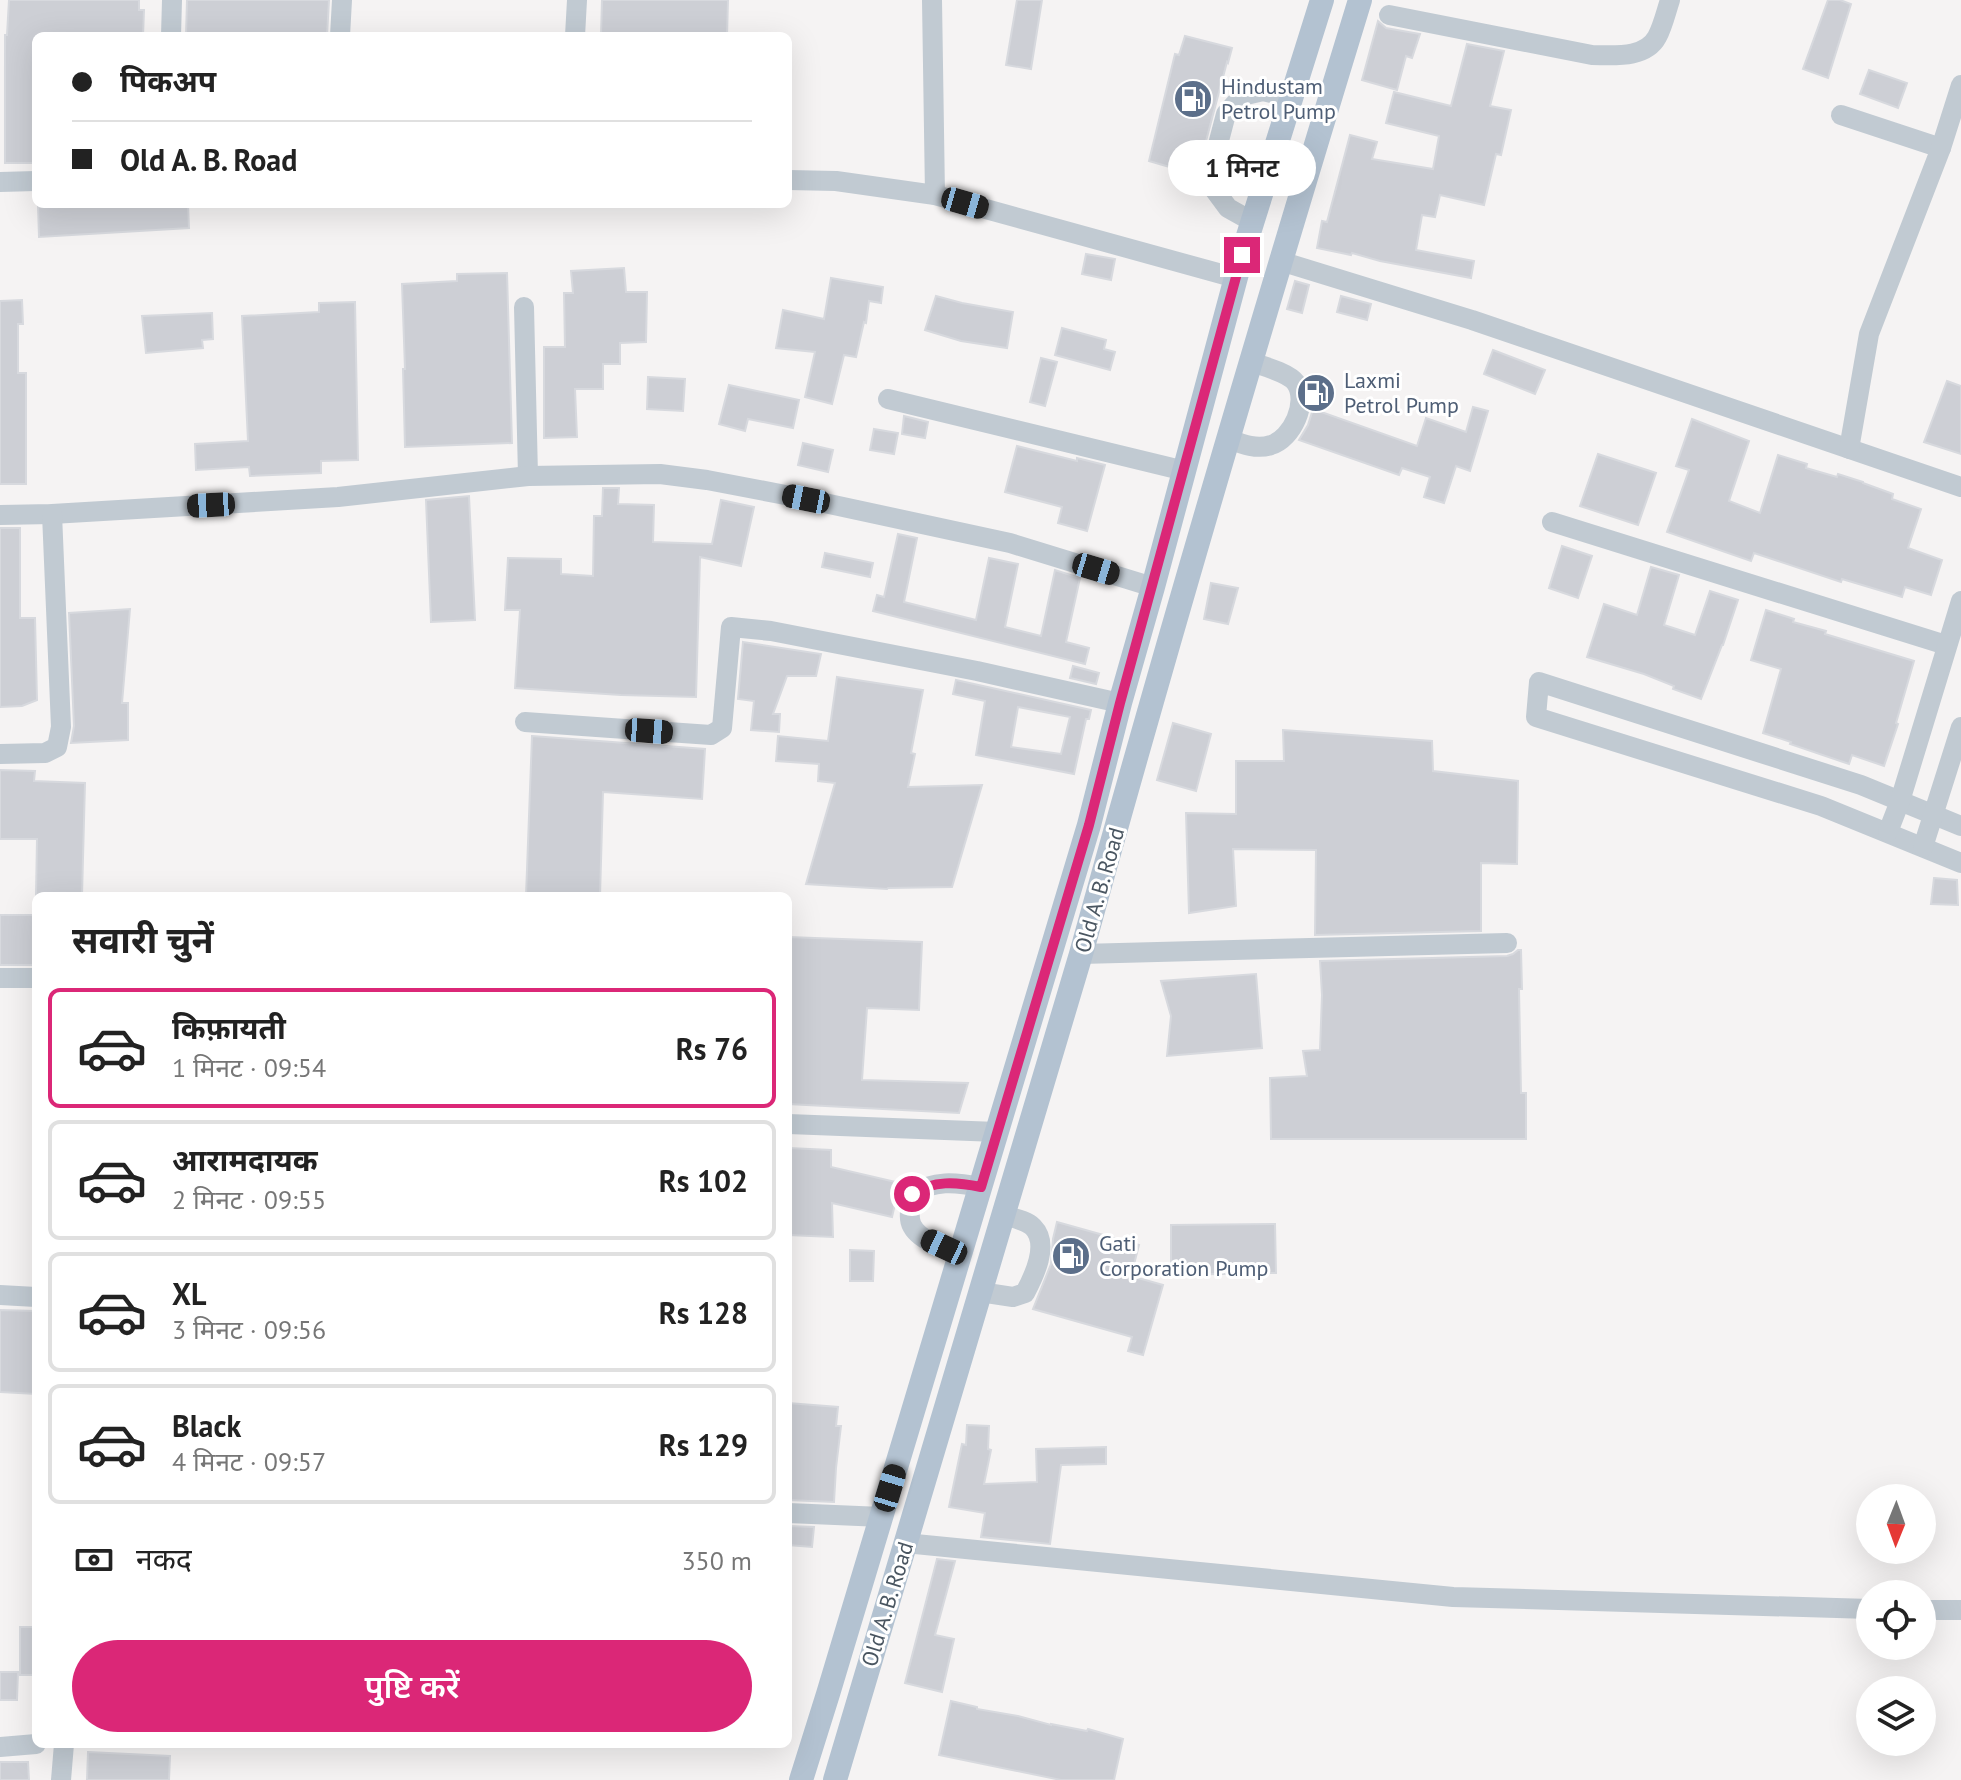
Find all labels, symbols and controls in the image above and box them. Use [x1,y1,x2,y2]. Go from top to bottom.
text: पिकअप [120,61,216,100]
place label: Hindustam Petrol Pump [1221,72,1336,125]
fuel station icon: Hindustam Petrol Pump [1172,78,1214,120]
callout: 1 मिनट [1168,139,1316,195]
text: Old A. B. Road [120,140,297,179]
text: 1 मिनट [1205,151,1279,184]
car [939,185,991,221]
route end [1224,237,1260,273]
place label: Laxmi Petrol Pump [1344,366,1459,419]
fuel station icon: Laxmi Petrol Pump [1295,372,1337,414]
car [780,483,832,515]
car [186,492,236,518]
car [1070,551,1122,587]
car [624,717,674,745]
street label: Old A. B. Road [1068,824,1130,956]
text: सवारी चुनें [72,916,214,963]
text: किफ़ायती [172,1008,286,1047]
icon: car [76,1012,148,1084]
text: Rs 76 [676,1029,748,1068]
text: 1 मिनट · 09:54 [172,1051,326,1084]
text: आरामदायक [172,1140,318,1179]
icon: car [76,1144,148,1216]
text: Rs 102 [659,1161,748,1200]
route start [894,1176,930,1212]
text: 2 मिनट · 09:55 [172,1183,326,1216]
car [917,1226,971,1268]
place label: Gati Corporation Pump [1099,1229,1268,1282]
fuel station icon: Gati Corporation Pump [1050,1235,1092,1277]
text: XL [172,1274,206,1313]
icon: car [76,1276,148,1348]
text: Rs 128 [659,1293,748,1332]
text: 3 मिनट · 09:56 [172,1313,326,1346]
text: Black [172,1406,241,1445]
icon: car [76,1408,148,1480]
text: Rs 129 [659,1425,748,1464]
text: 4 मिनट · 09:57 [172,1445,326,1478]
car [872,1462,908,1514]
north arrow [1856,1484,1936,1564]
map controls [1856,1484,1936,1756]
icon: cash [72,1538,116,1582]
street label: Old A. B. Road [855,1538,919,1670]
text: नकद [136,1539,192,1578]
text: 350 m [681,1544,752,1577]
button: locate [1856,1580,1936,1660]
button: पुष्टि करें [72,1640,752,1732]
button: layers [1856,1676,1936,1756]

